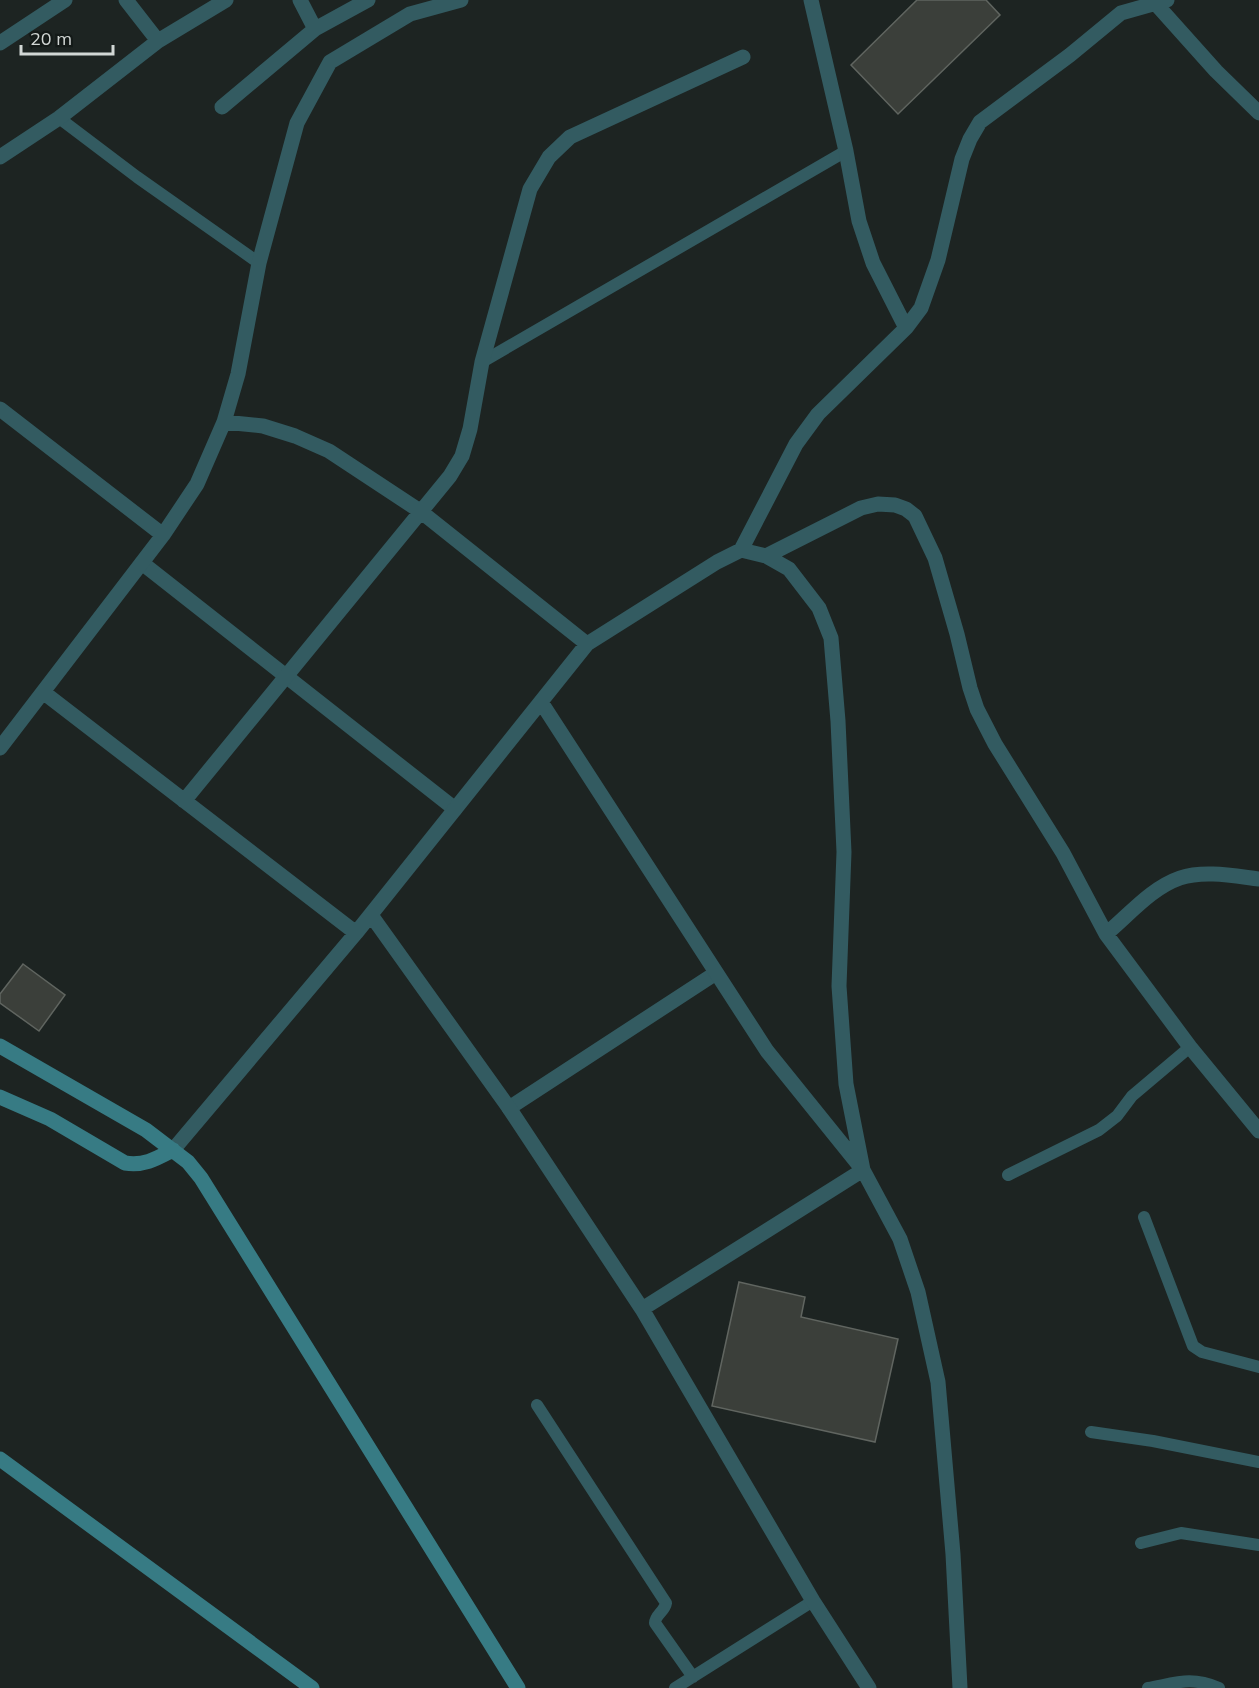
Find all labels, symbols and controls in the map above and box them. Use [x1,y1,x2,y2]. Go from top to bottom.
scale bar [21,18,112,56]
text: 20 m [30,27,72,50]

